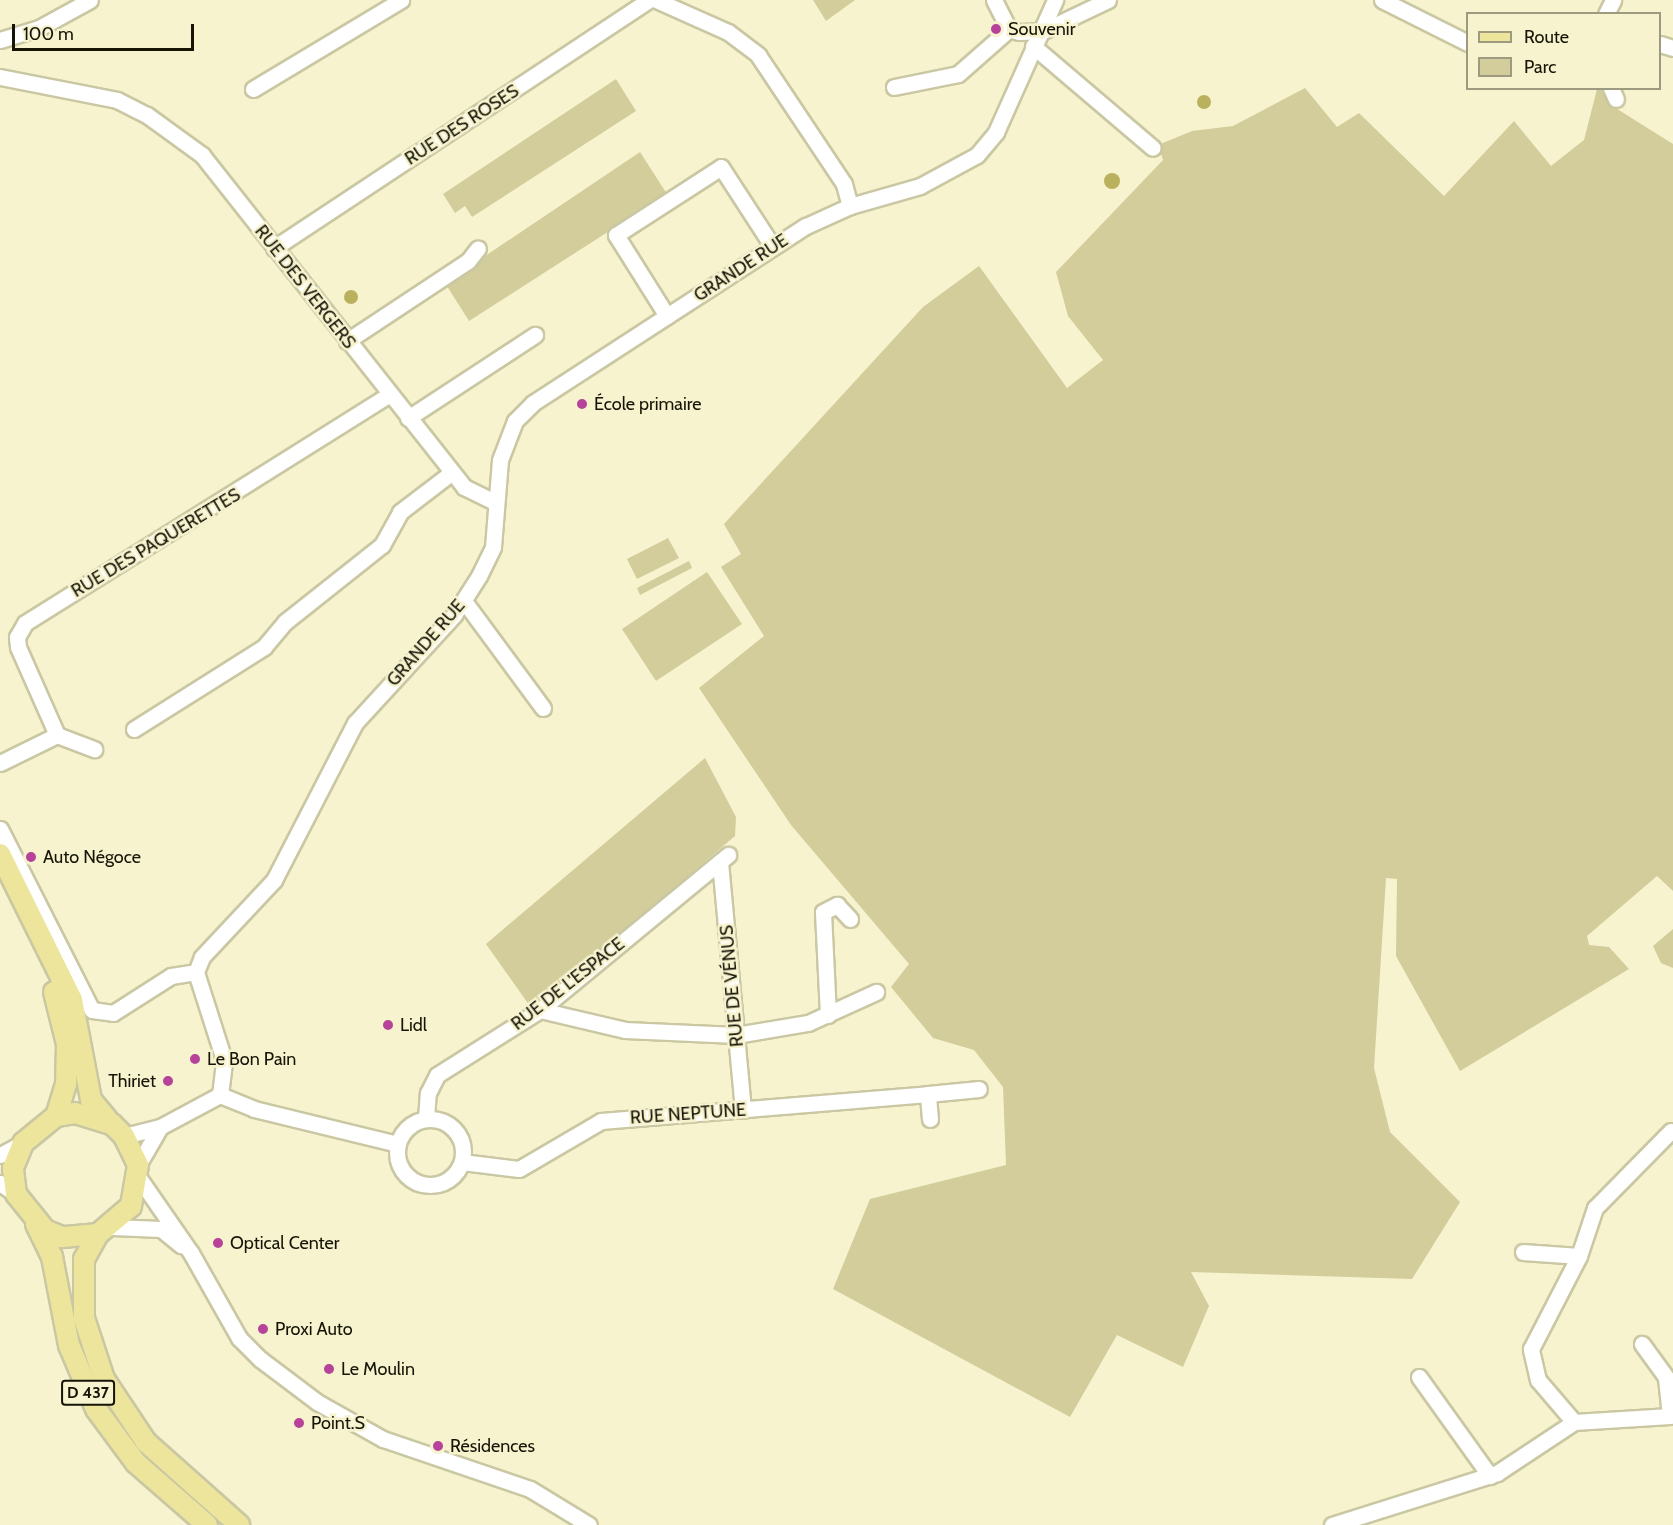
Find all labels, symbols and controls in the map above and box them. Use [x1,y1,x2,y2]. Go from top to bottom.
scale bar [15,12,196,50]
legend [1466,12,1661,90]
place label: Souvenir [1008,18,1075,40]
marker: Souvenir [989,22,1003,36]
text: 100 m [23,23,74,45]
text: Route [1524,26,1569,48]
text: Parc [1524,56,1556,78]
street label: RUE DES ROSES [401,80,523,170]
street label: RUE DES VERGERS [250,221,360,353]
street label: GRANDE RUE [690,230,792,306]
place label: École primaire [594,393,701,415]
marker: École primaire [575,397,589,411]
street label: RUE DES PAQUERETTES [68,484,244,602]
street label: GRANDE RUE [383,595,469,691]
place label: Auto Négoce [43,846,141,868]
marker: Auto Négoce [24,850,38,864]
street label: RUE DE VÉNUS [716,924,748,1048]
street label: RUE DE L'ESPACE [507,933,629,1035]
place label: Lidl [400,1014,427,1036]
marker: Lidl [381,1018,395,1032]
place label: Le Bon Pain [207,1048,296,1070]
marker: Le Bon Pain [188,1052,202,1066]
place label: Thiriet [108,1070,156,1092]
marker: Thiriet [161,1074,175,1088]
street label: RUE NEPTUNE [629,1099,747,1129]
place label: Optical Center [230,1232,339,1254]
marker: Optical Center [211,1236,225,1250]
place label: Proxi Auto [275,1318,353,1340]
marker: Proxi Auto [256,1322,270,1336]
place label: Le Moulin [341,1358,415,1380]
marker: Le Moulin [322,1362,336,1376]
road number: D 437 [61,1380,115,1406]
place label: Point.S [311,1412,365,1434]
marker: Point.S [292,1416,306,1430]
place label: Résidences [450,1435,535,1457]
marker: Résidences [431,1439,445,1453]

